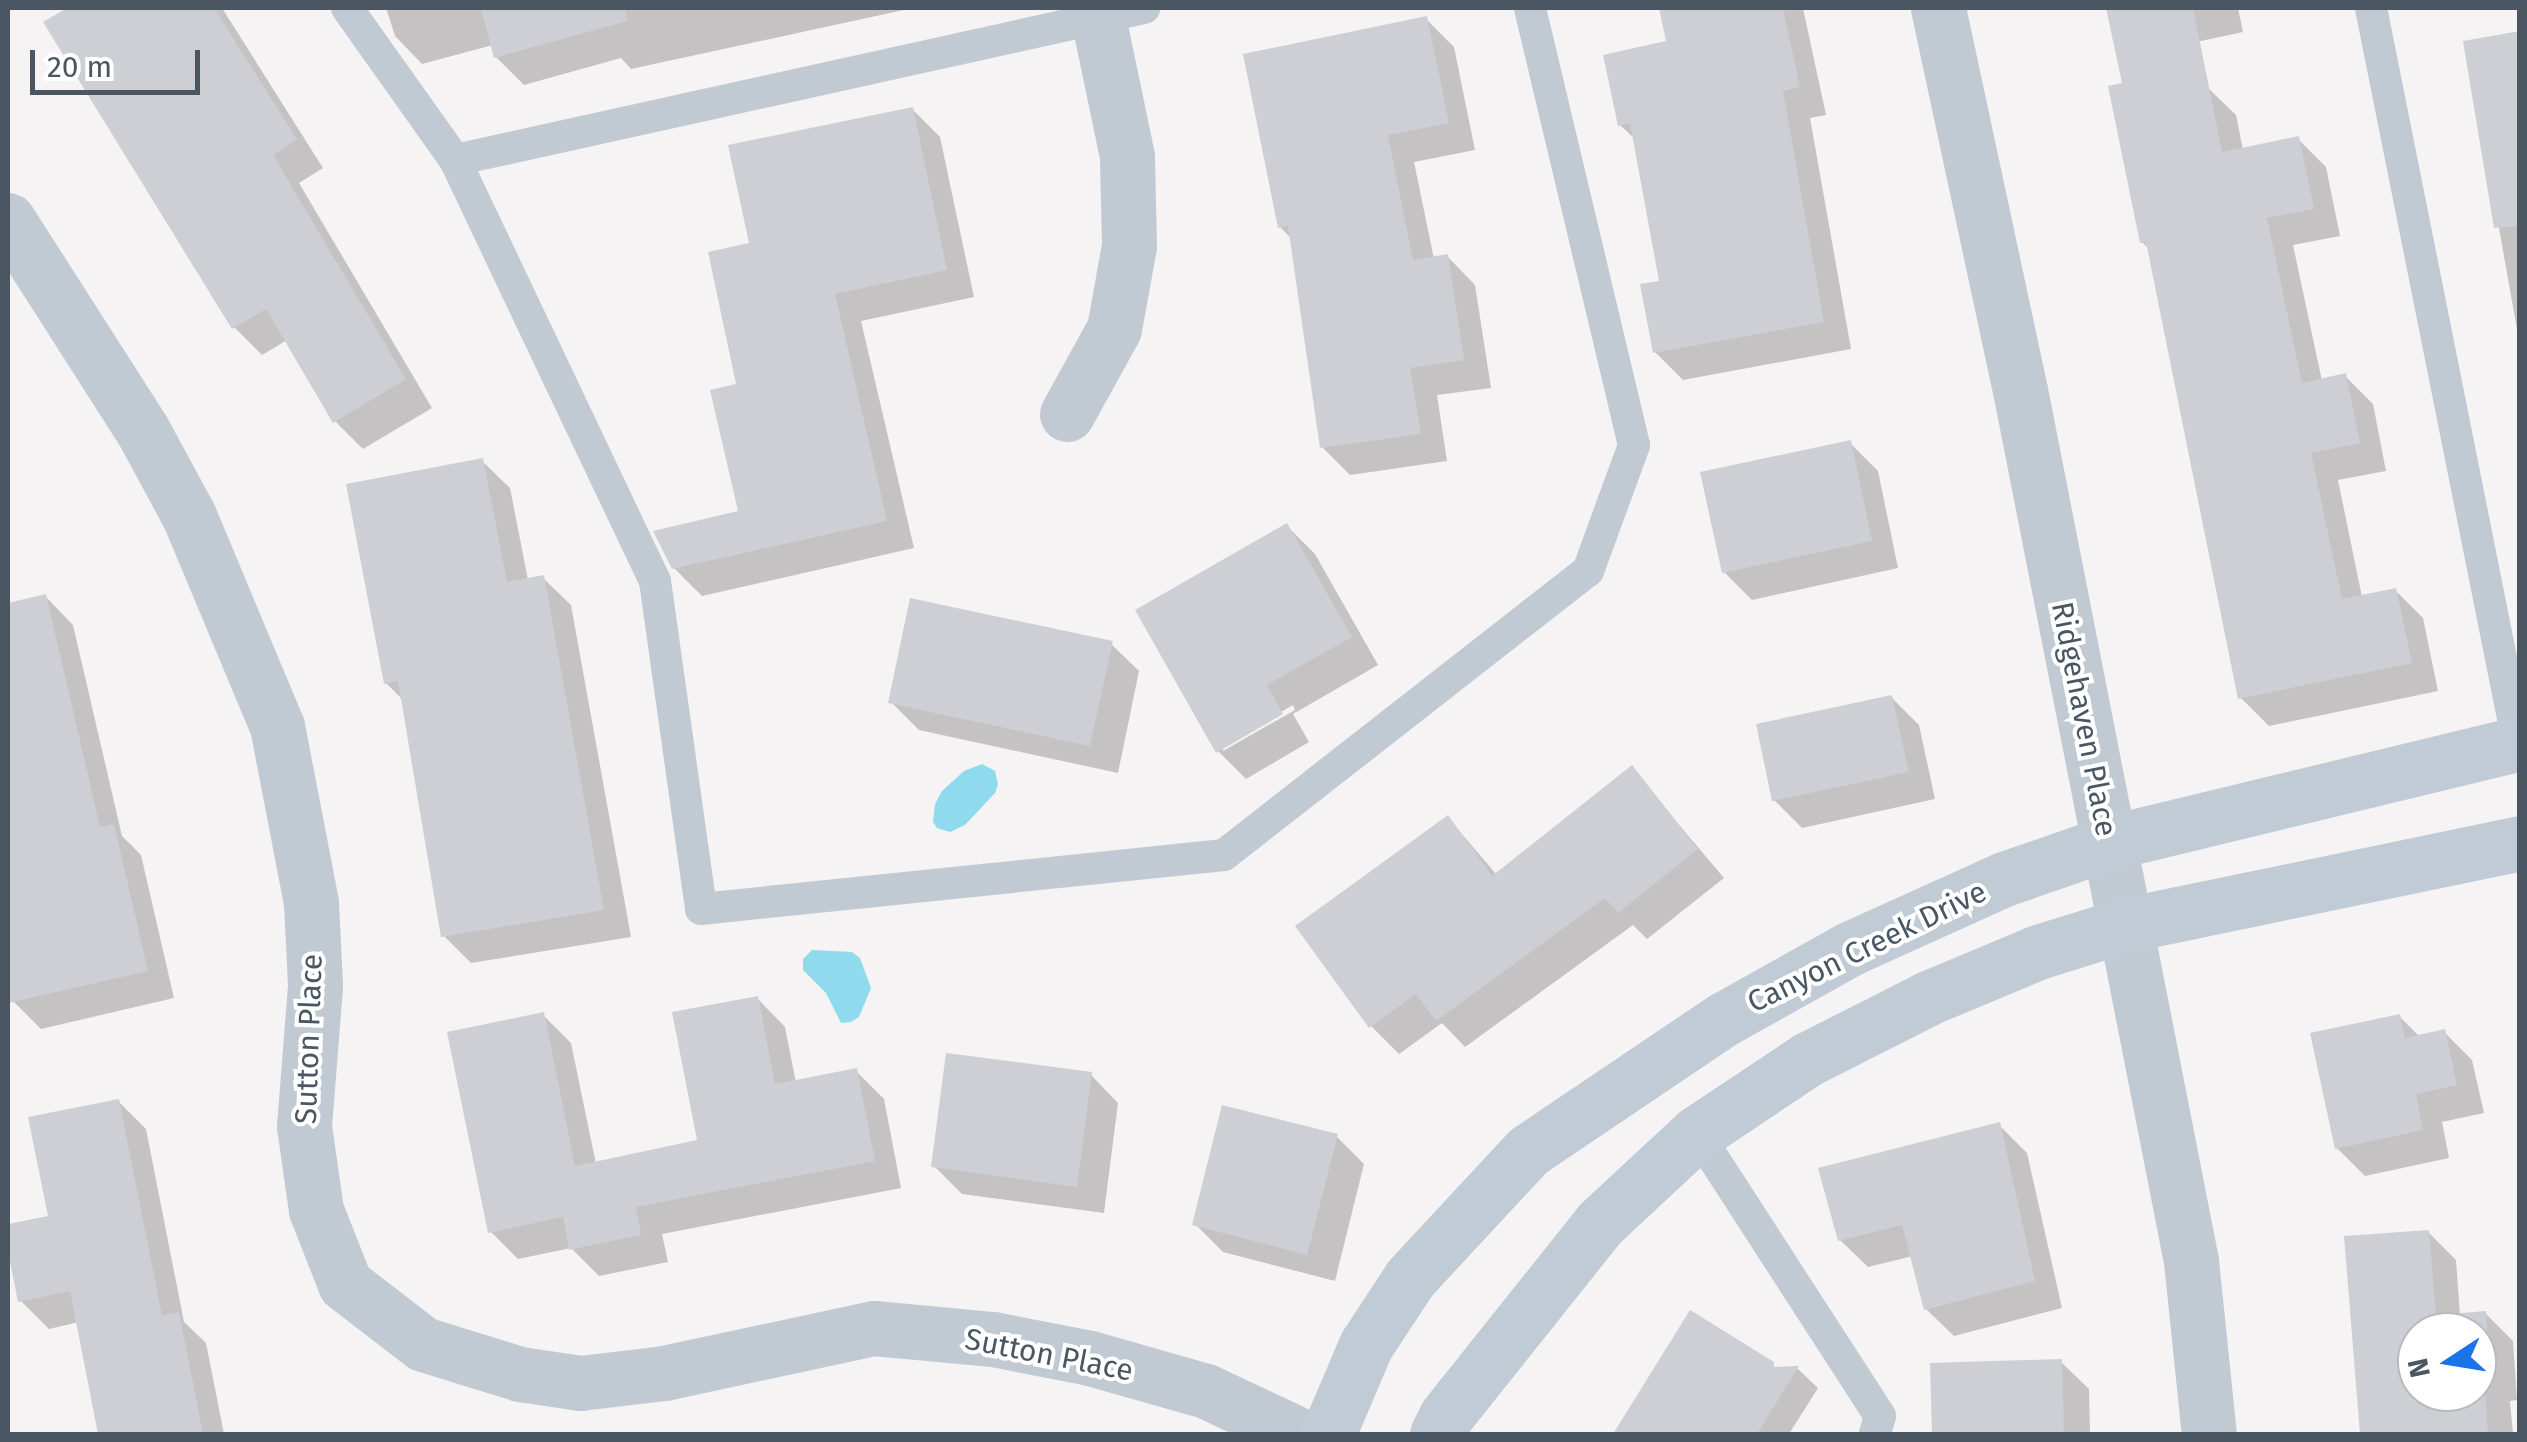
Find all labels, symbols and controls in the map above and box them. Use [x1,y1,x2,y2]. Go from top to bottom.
scale bar [35,30,205,92]
text: 20 m [47,49,112,85]
street label: Ridgehaven Place [2044,599,2124,839]
street label: Canyon Creek Drive [1742,874,1992,1020]
street label: Sutton Place [288,953,330,1125]
north arrow [2397,1312,2497,1412]
street label: Sutton Place [962,1321,1136,1389]
text: N [2401,1355,2437,1380]

